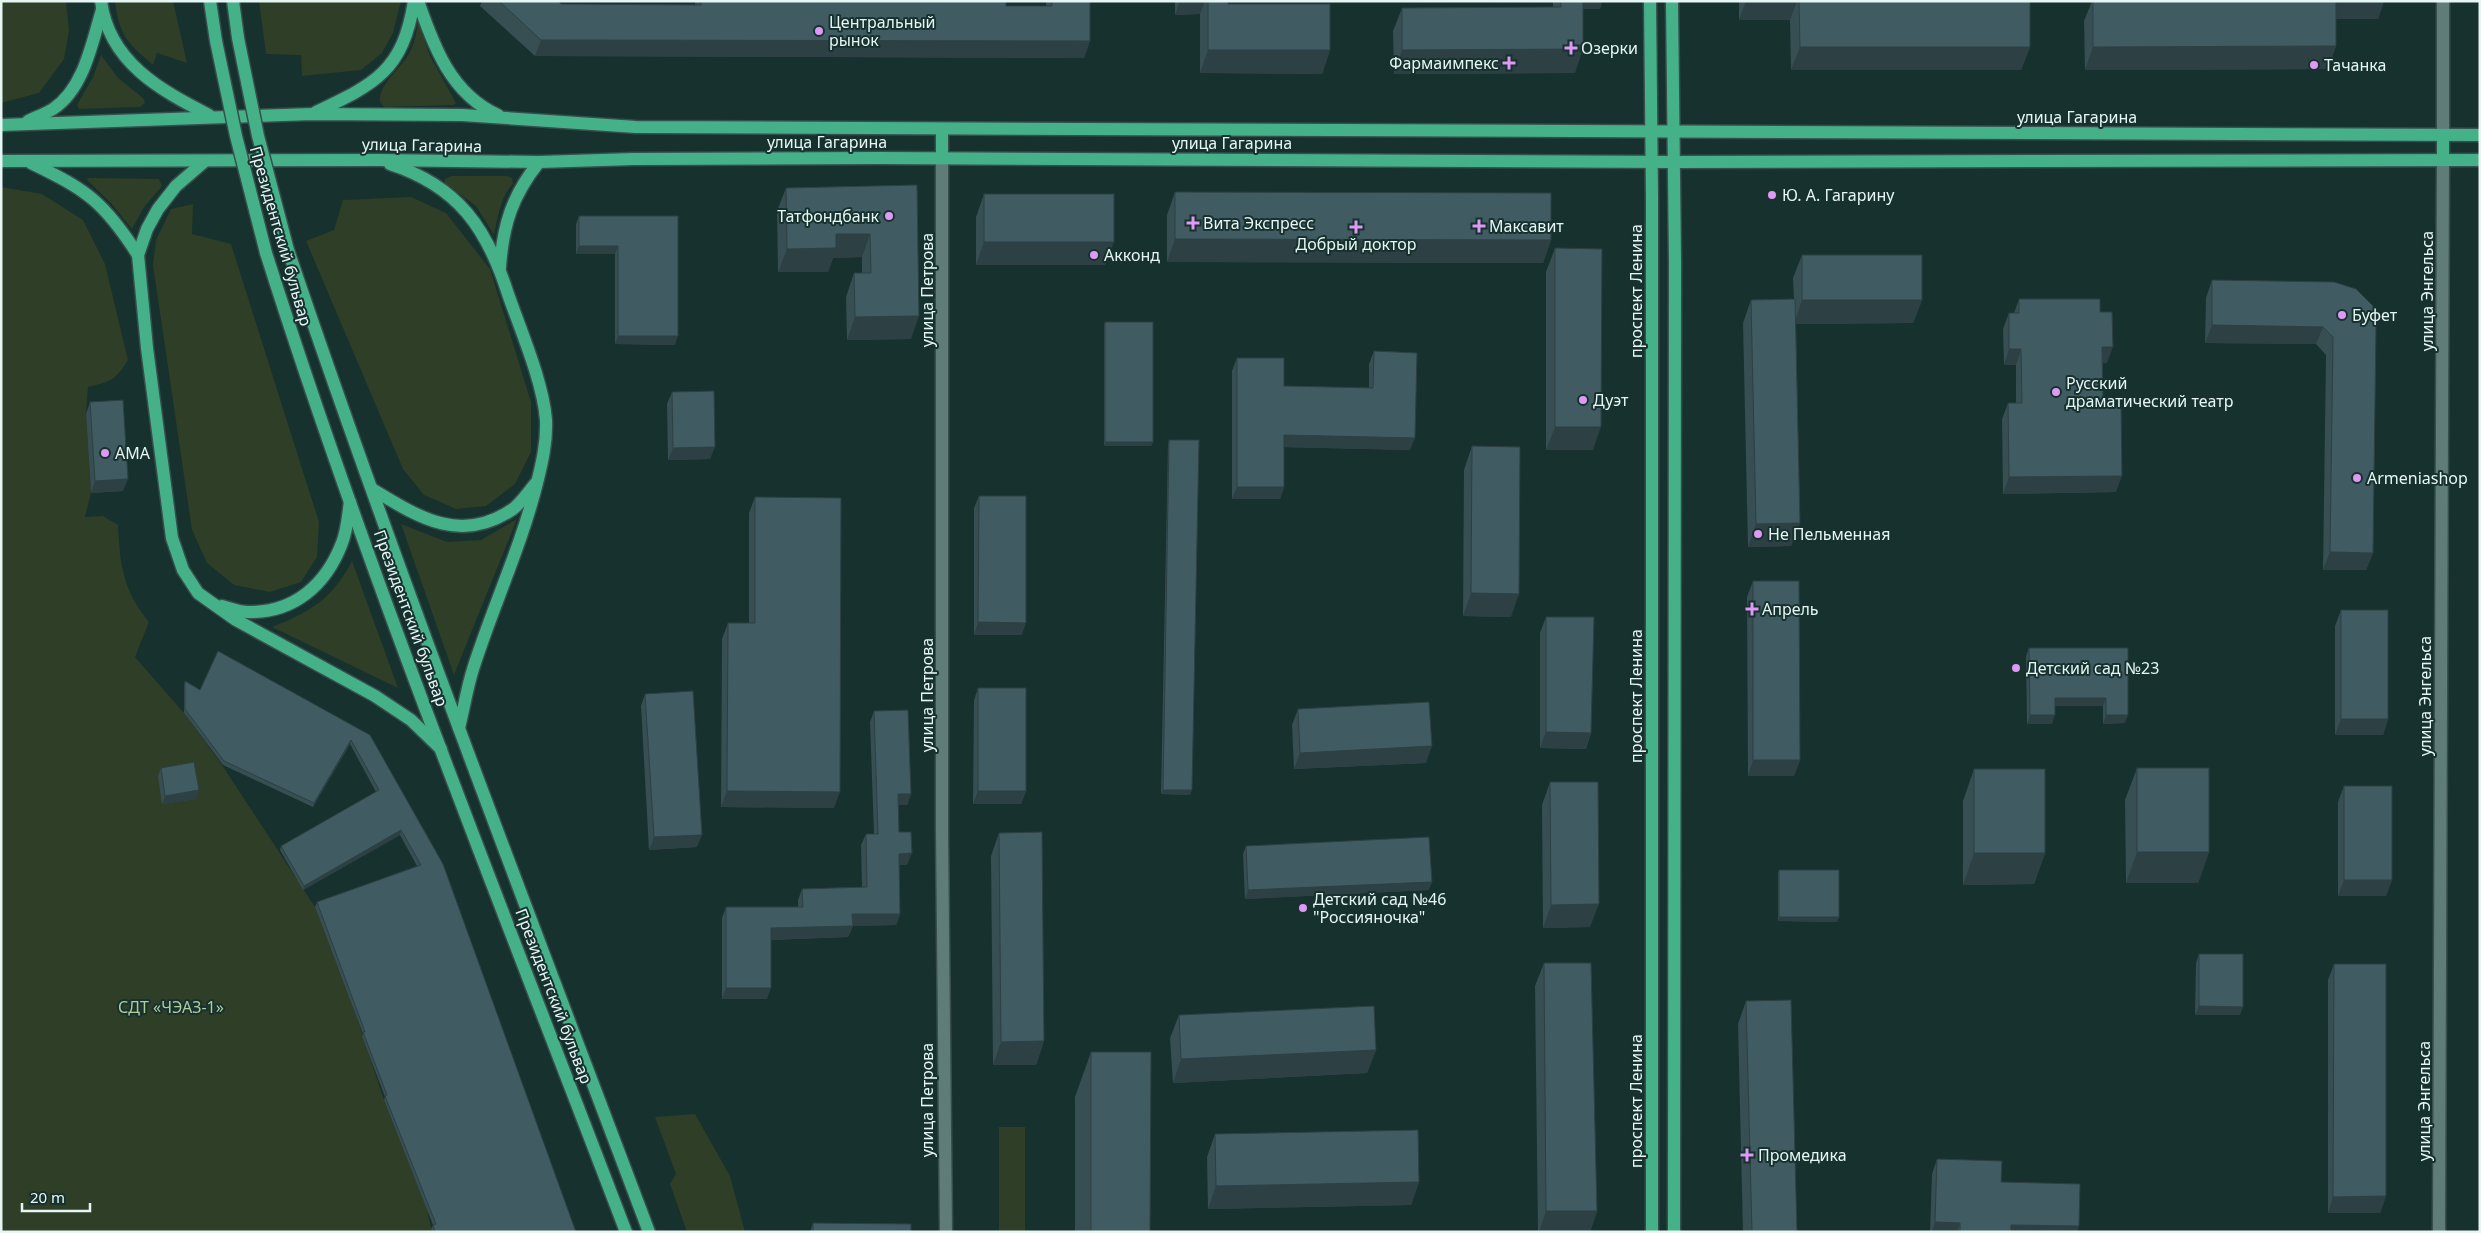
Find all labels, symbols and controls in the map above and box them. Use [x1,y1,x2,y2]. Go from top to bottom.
place label: Центральный рынок [829,11,936,51]
marker: Центральный рынок [813,25,825,37]
place label: Озерки [1581,37,1638,59]
marker: Озерки [1565,42,1577,54]
place label: Фармаимпекс [1389,52,1499,74]
place label: Тачанка [2324,54,2386,76]
marker: Фармаимпекс [1503,57,1515,69]
marker: Тачанка [2308,59,2320,71]
street label: улица Гагарина [2017,106,2137,128]
street label: улица Гагарина [767,131,887,153]
street label: улица Гагарина [1172,132,1292,154]
street label: улица Гагарина [362,133,482,157]
street label: Президентский бульвар [245,143,317,329]
place label: Ю. А. Гагарину [1782,184,1895,206]
marker: Ю. А. Гагарину [1766,189,1778,201]
place label: Татфондбанк [777,205,880,227]
marker: Татфондбанк [883,210,895,222]
place label: Вита Экспресс [1203,212,1314,234]
place label: Максавит [1489,215,1564,237]
marker: Вита Экспресс [1187,217,1199,229]
marker: Максавит [1473,220,1485,232]
marker: Добрый доктор [1350,221,1362,233]
street label: проспект Ленина [1625,224,1647,358]
street label: улица Энгельса [2416,231,2438,351]
street label: улица Петрова [916,233,938,347]
place label: Добрый доктор [1296,233,1416,255]
place label: Акконд [1104,244,1160,266]
marker: Акконд [1088,249,1100,261]
place label: Буфет [2352,304,2398,326]
marker: Буфет [2336,309,2348,321]
place label: Русский драматический театр [2066,372,2233,412]
marker: Русский драматический театр [2050,386,2062,398]
place label: Дуэт [1593,389,1629,411]
marker: Дуэт [1577,394,1589,406]
place label: АМА [115,442,151,464]
marker: АМА [99,447,111,459]
place label: Armeniashop [2367,467,2468,489]
marker: Armeniashop [2351,472,2363,484]
place label: Не Пельменная [1768,523,1890,545]
street label: Президентский бульвар [369,527,453,709]
marker: Не Пельменная [1752,528,1764,540]
place label: Апрель [1762,598,1819,620]
marker: Апрель [1746,603,1758,615]
street label: проспект Ленина [1625,629,1647,763]
street label: улица Энгельса [2414,636,2436,756]
street label: улица Петрова [916,638,938,752]
place label: Детский сад №23 [2026,657,2159,679]
marker: Детский сад №23 [2010,662,2022,674]
place label: Детский сад №46 "Россияночка" [1313,888,1446,928]
marker: Детский сад №46 "Россияночка" [1297,902,1309,914]
street label: Президентский бульвар [510,905,598,1087]
park label: СДТ «ЧЭАЗ-1» [118,996,224,1018]
street label: проспект Ленина [1625,1034,1647,1168]
street label: улица Энгельса [2413,1041,2435,1161]
street label: улица Петрова [916,1043,938,1157]
place label: Промедика [1758,1144,1847,1166]
marker: Промедика [1740,1148,1754,1162]
scale bar [22,1180,90,1212]
text: 20 m [30,1187,65,1207]

